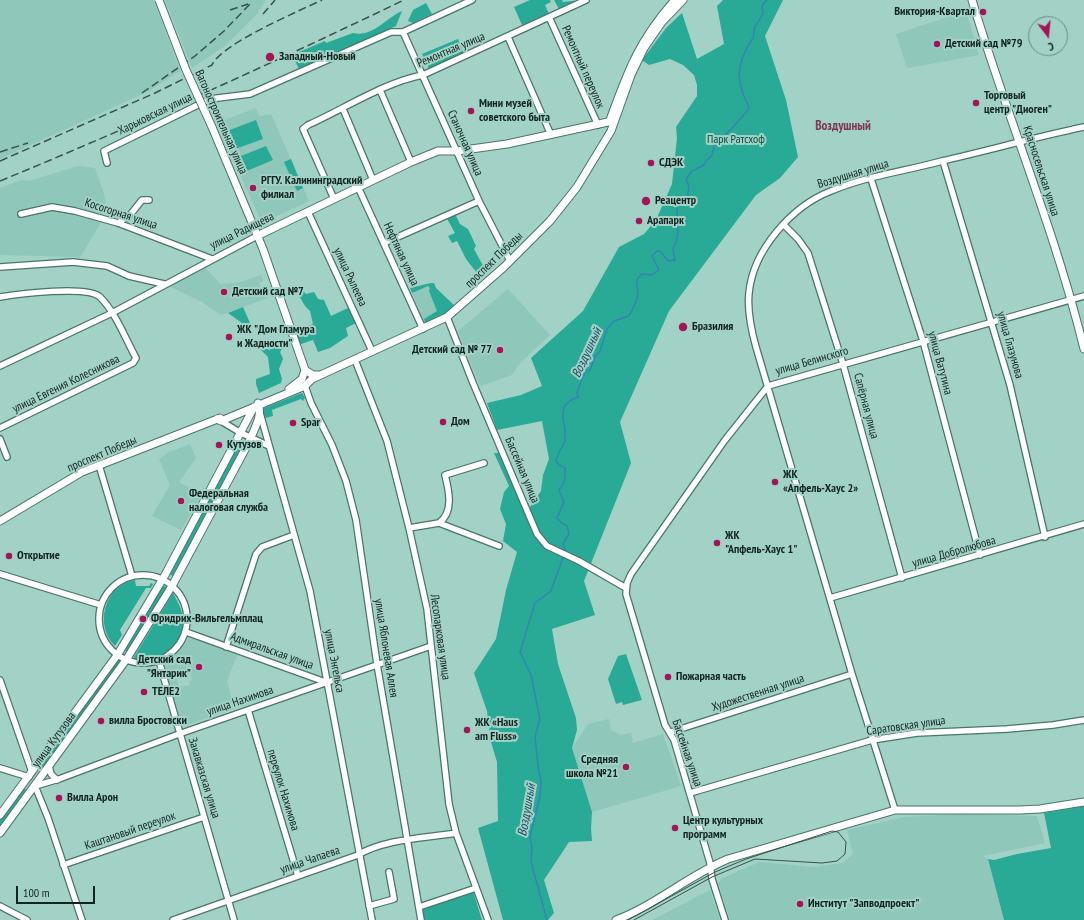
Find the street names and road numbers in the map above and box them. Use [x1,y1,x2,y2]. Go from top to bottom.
street label: Ремонтный переулок [558,23,608,111]
street label: Ремонтная улица [415,29,487,71]
street label: Вагоностроительная улица [191,68,251,176]
street label: Харьковская улица [116,90,194,138]
street label: Станочная улица [444,108,486,178]
street label: Красносельская улица [1020,124,1062,218]
street label: Воздушная улица [816,156,890,192]
street label: Косогорная улица [83,196,159,232]
street label: улица Радищева [208,209,276,253]
street label: Нефтяная улица [380,220,422,288]
street label: проспект Победы [462,229,526,291]
street label: улица Рылеева [330,245,370,309]
street label: улица Глазунова [994,310,1026,380]
street label: улица Ватутина [925,330,955,396]
street label: улица Белинского [774,344,850,378]
street label: улица Евгения Колесникова [10,352,122,416]
street label: Сапёрная улица [850,372,882,440]
street label: проспект Победы [65,433,139,475]
street label: Бассейная улица [502,435,542,505]
street label: улица Добролюбова [911,533,997,571]
street label: Лесопарковая улица [427,593,453,681]
street label: улица Яблоневая Аллея [371,598,401,698]
street label: улица Энгельса [321,628,347,694]
street label: Адмиральская улица [229,629,315,673]
street label: Художественная улица [710,671,806,715]
street label: улица Нахимова [205,683,275,719]
street label: улица Кутузова [29,709,79,771]
street label: Саратовская улица [866,713,946,739]
street label: Бассейная улица [669,717,705,789]
street label: Закавказская улица [185,736,223,820]
street label: переулок Нахимова [264,748,302,832]
street label: Каштановый переулок [83,809,177,853]
street label: улица Чапаева [278,843,342,877]

